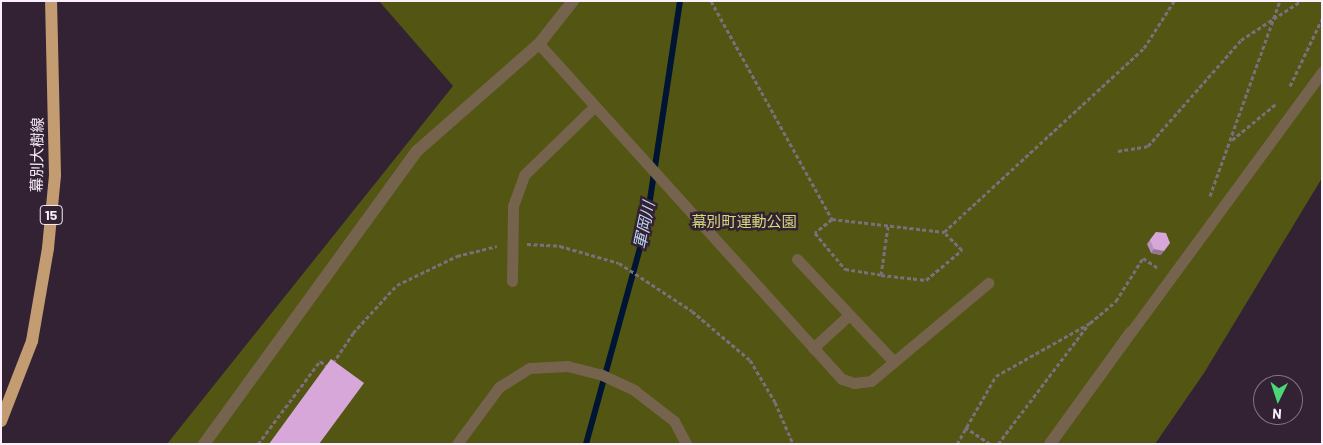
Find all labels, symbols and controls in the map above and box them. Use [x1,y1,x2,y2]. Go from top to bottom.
street label: 幕別大樹線 [27,117,47,193]
water label: 軍岡川 [630,200,658,250]
road number: 15 [38,204,64,226]
park label: 幕別町運動公園 [692,213,796,231]
north arrow [1253,375,1303,425]
text: N [1272,406,1282,423]

